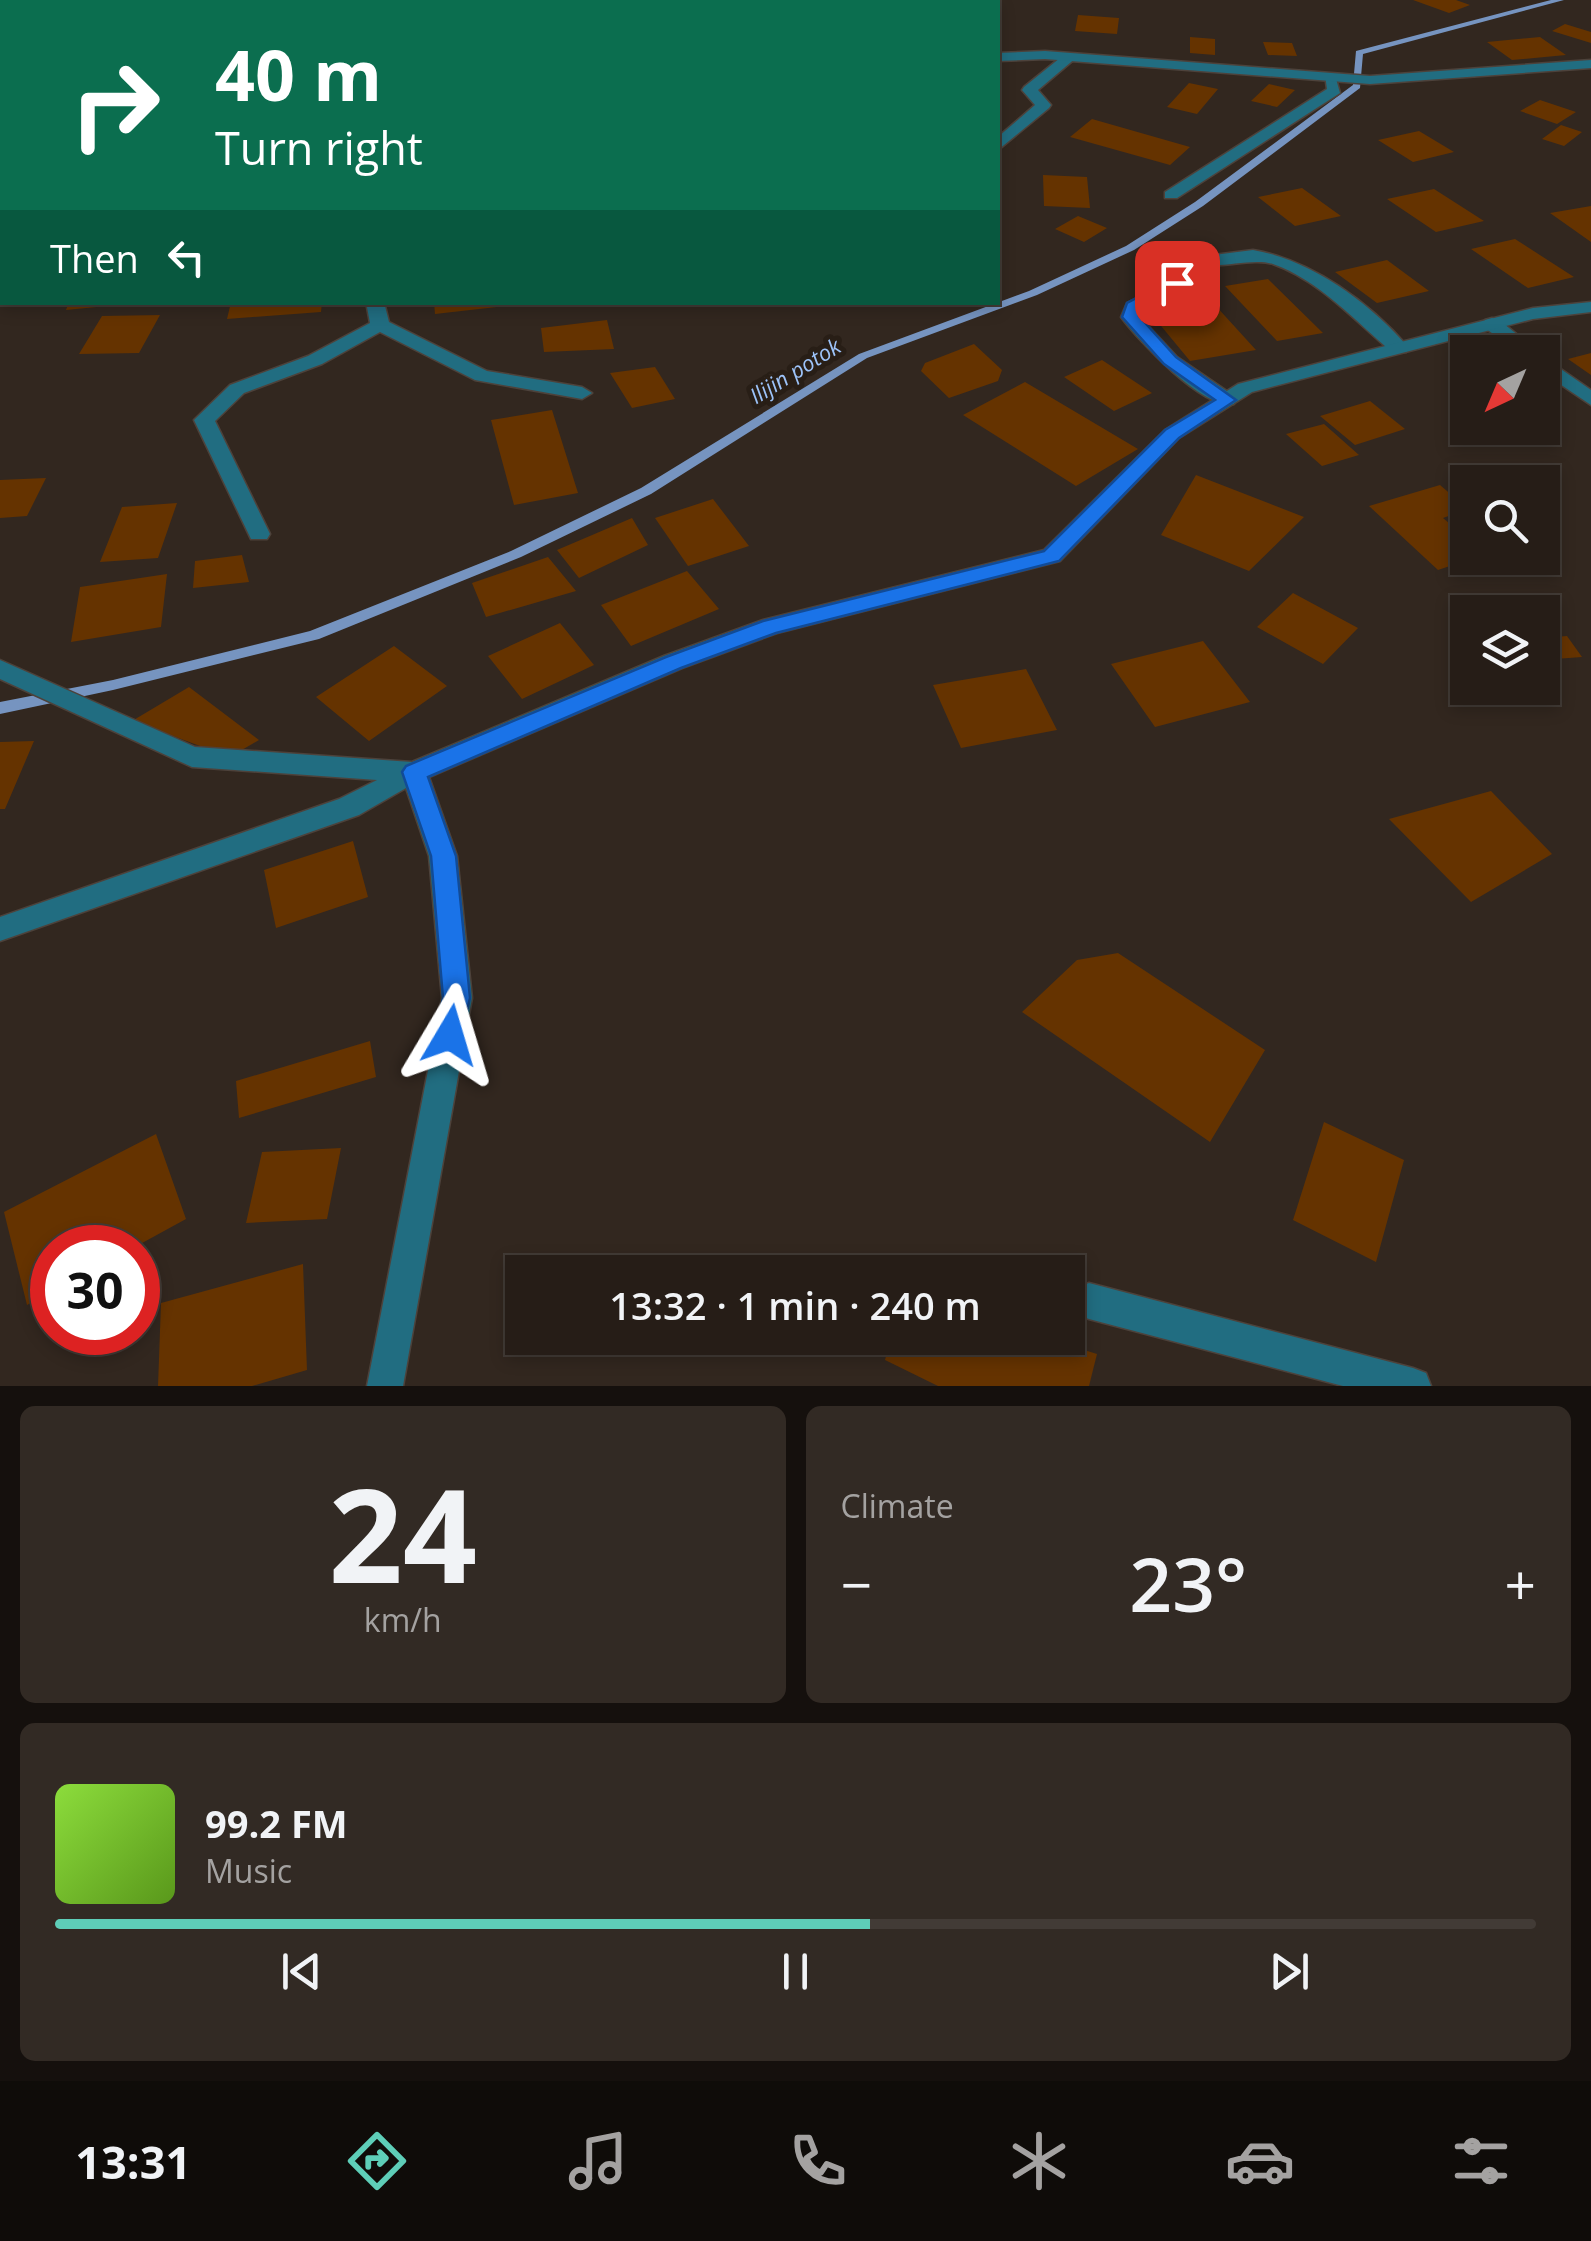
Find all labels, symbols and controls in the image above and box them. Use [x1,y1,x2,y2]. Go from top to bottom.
text: 40 m [215,26,382,122]
icon: right [50,40,180,170]
text: Turn right [215,117,423,178]
icon: left [159,230,214,285]
text: Then [50,232,139,284]
pin [1135,241,1220,326]
icon: arrive [1150,256,1205,311]
water label: Ilijin potok [743,330,847,410]
north arrow [1450,335,1560,445]
map controls [1450,335,1560,705]
button: search [1450,465,1560,575]
button: layers [1450,595,1560,705]
position arrow [398,983,502,1087]
speed limit sign: 30 [30,1225,160,1355]
text: 13:32 · 1 min · 240 m [609,1279,981,1331]
text: 24 [328,1444,477,1621]
text: Climate [841,1484,954,1527]
text: 23° [1129,1532,1247,1634]
text: − [841,1546,872,1621]
text: + [1505,1546,1536,1621]
text: km/h [364,1598,442,1641]
text: 99.2 FM [205,1797,348,1849]
text: Music [205,1849,292,1892]
icon: previous [274,1944,329,1999]
icon: pause [768,1944,823,1999]
icon: next [1262,1944,1317,1999]
icon: directions [342,2126,412,2196]
icon: music [563,2126,633,2196]
icon: phone [783,2126,853,2196]
icon: climate [1004,2126,1074,2196]
icon: car [1225,2126,1295,2196]
icon: filters [1446,2126,1516,2196]
text: 13:31 [75,2131,191,2192]

